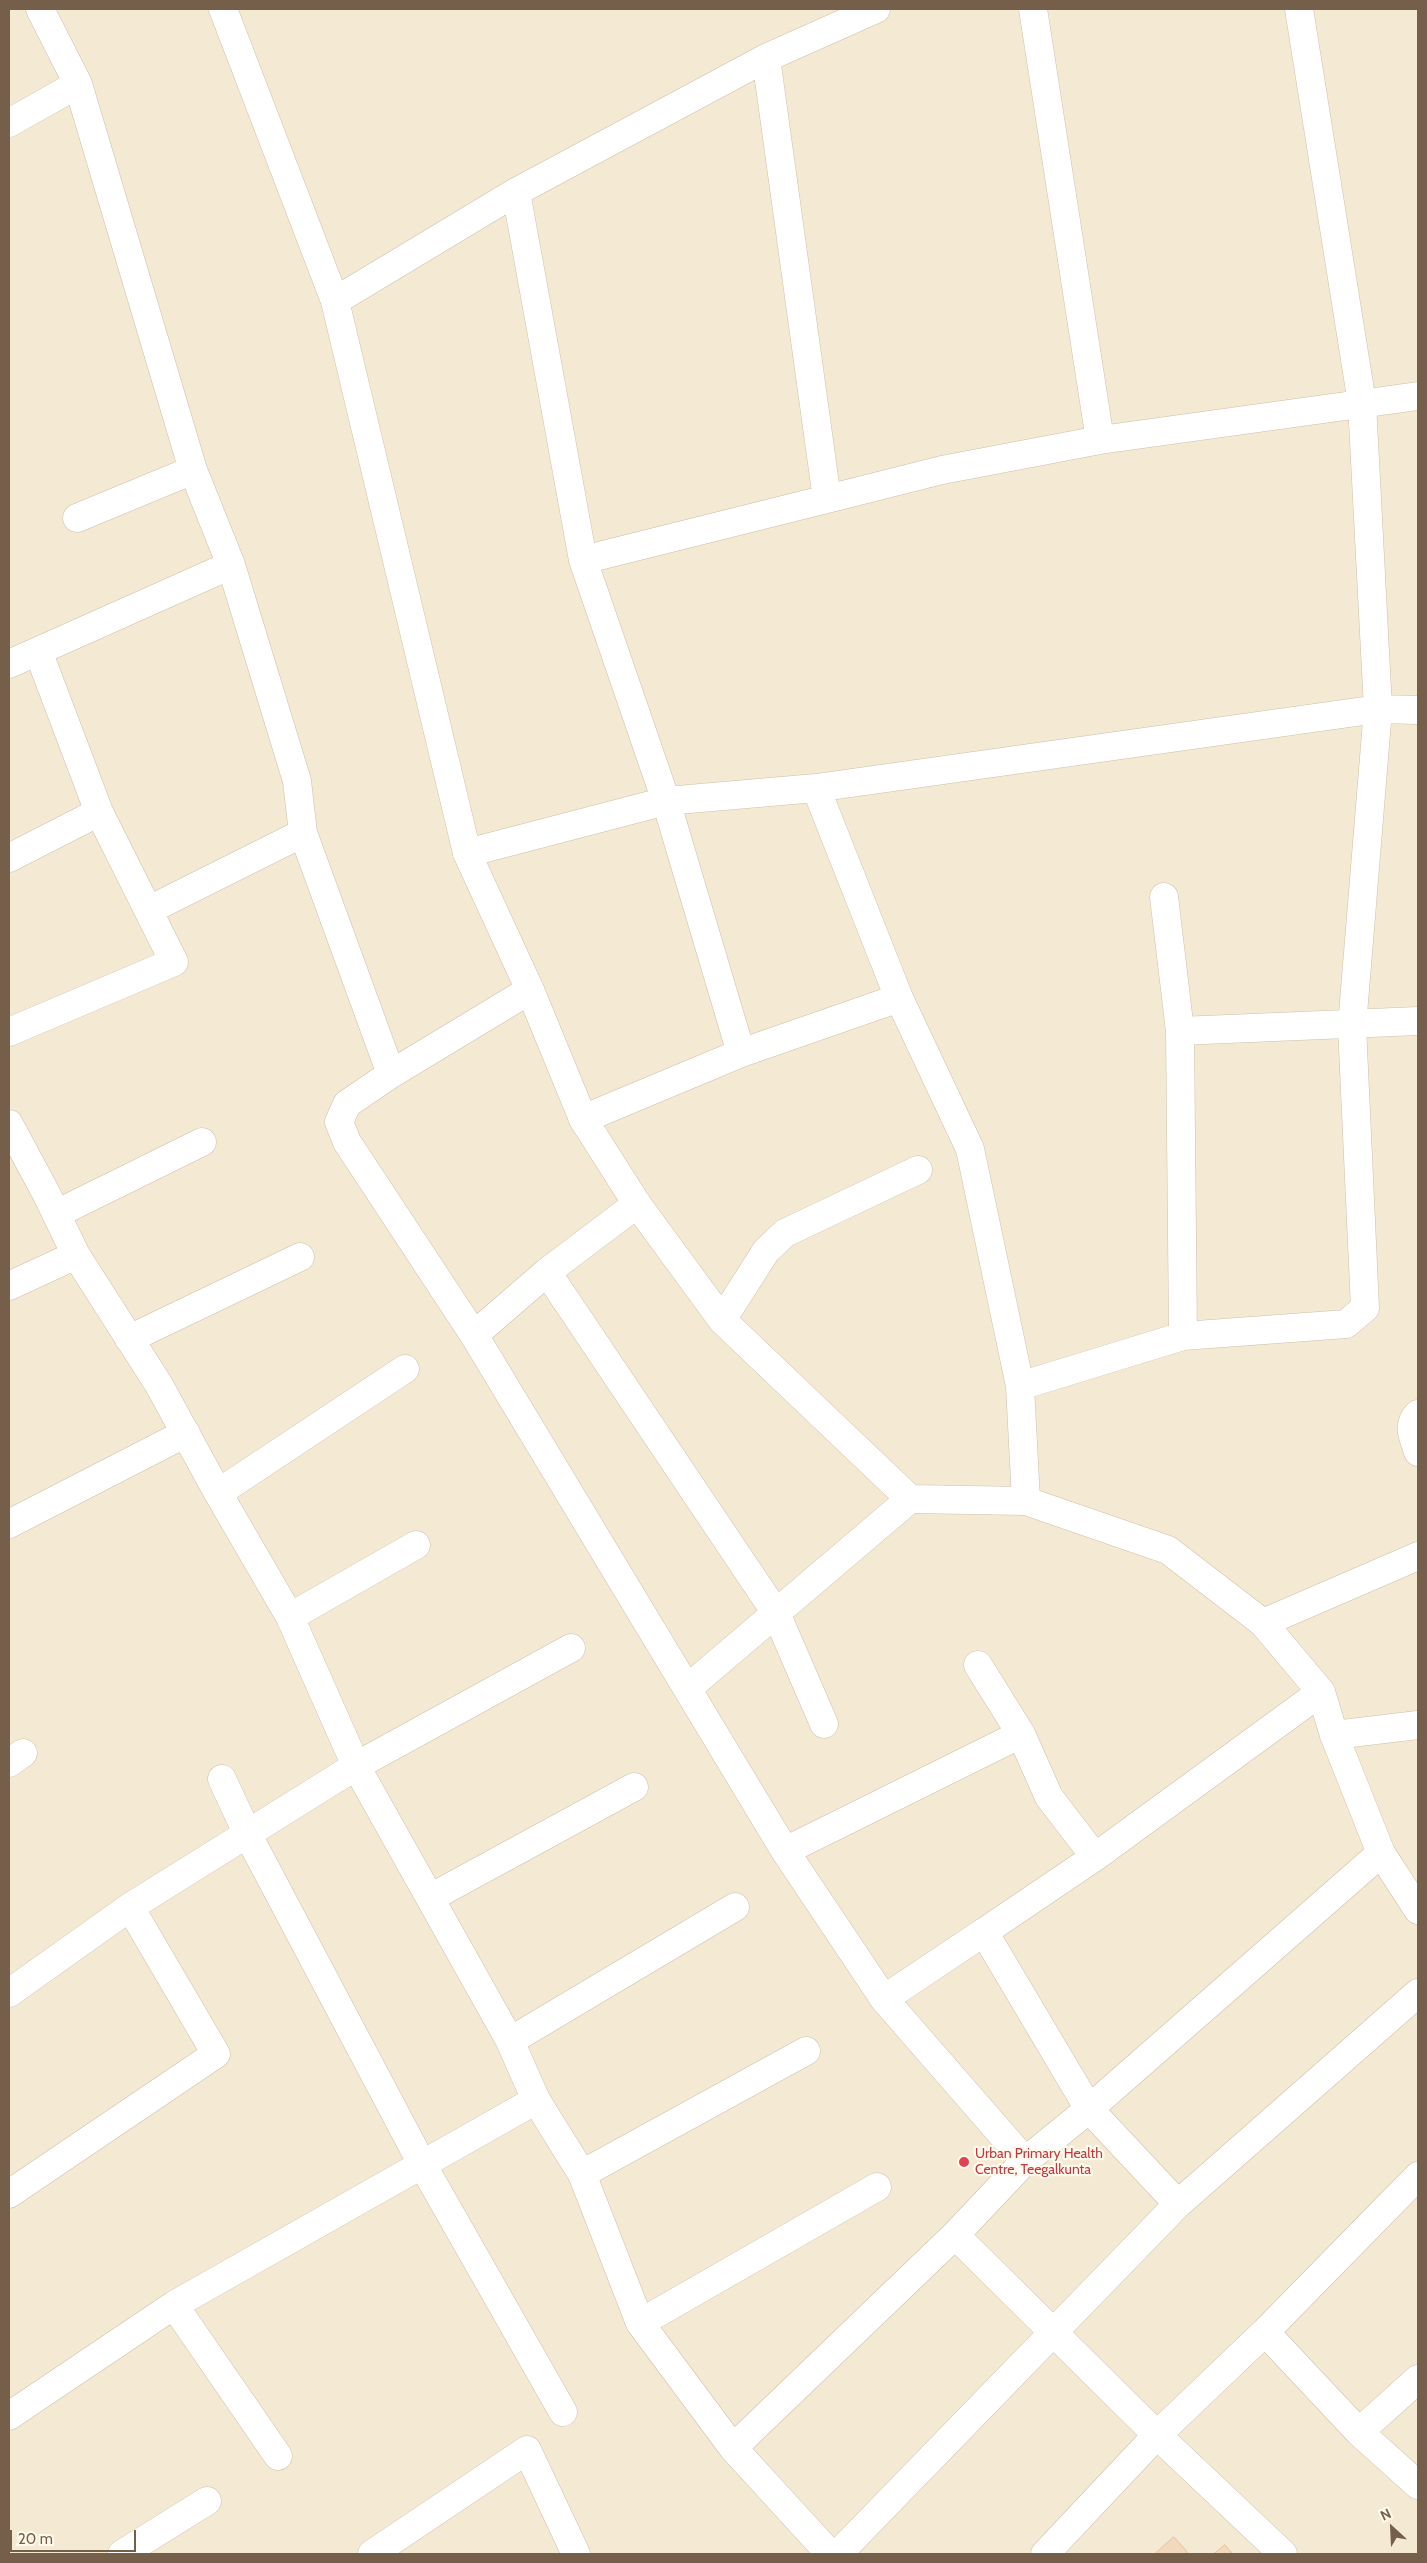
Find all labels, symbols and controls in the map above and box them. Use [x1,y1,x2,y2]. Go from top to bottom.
place label: Urban Primary Health Centre, Teegalkunta [975,2146,1103,2178]
marker: Urban Primary Health Centre, Teegalkunta [957,2155,971,2169]
north arrow [1367,2503,1417,2553]
text: N [1377,2504,1394,2525]
scale bar [12,2520,139,2552]
text: 20 m [18,2530,53,2548]

